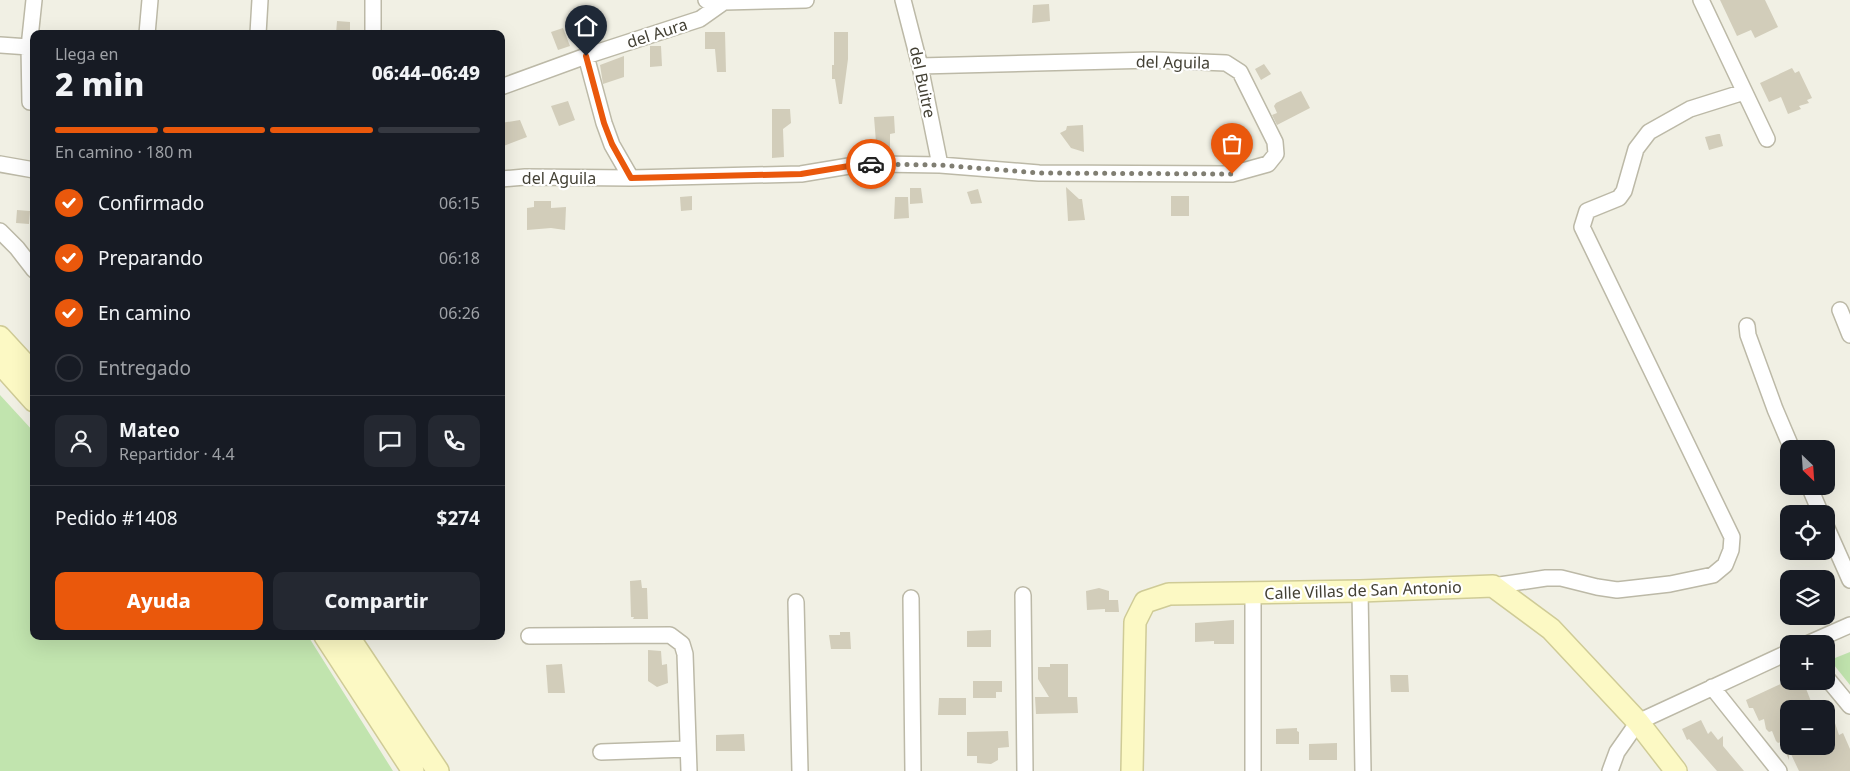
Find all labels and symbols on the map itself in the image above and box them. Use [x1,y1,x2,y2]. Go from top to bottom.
pin [565,5,607,56]
street label: del Aura [624,13,690,53]
street label: del Buitre [905,44,941,120]
street label: del Aguila [1136,50,1210,74]
pin [1211,123,1253,174]
courier [846,139,896,189]
street label: del Aguila [522,167,596,189]
north arrow [1780,440,1835,495]
street label: Calle Villas de San Antonio [1264,576,1462,604]

